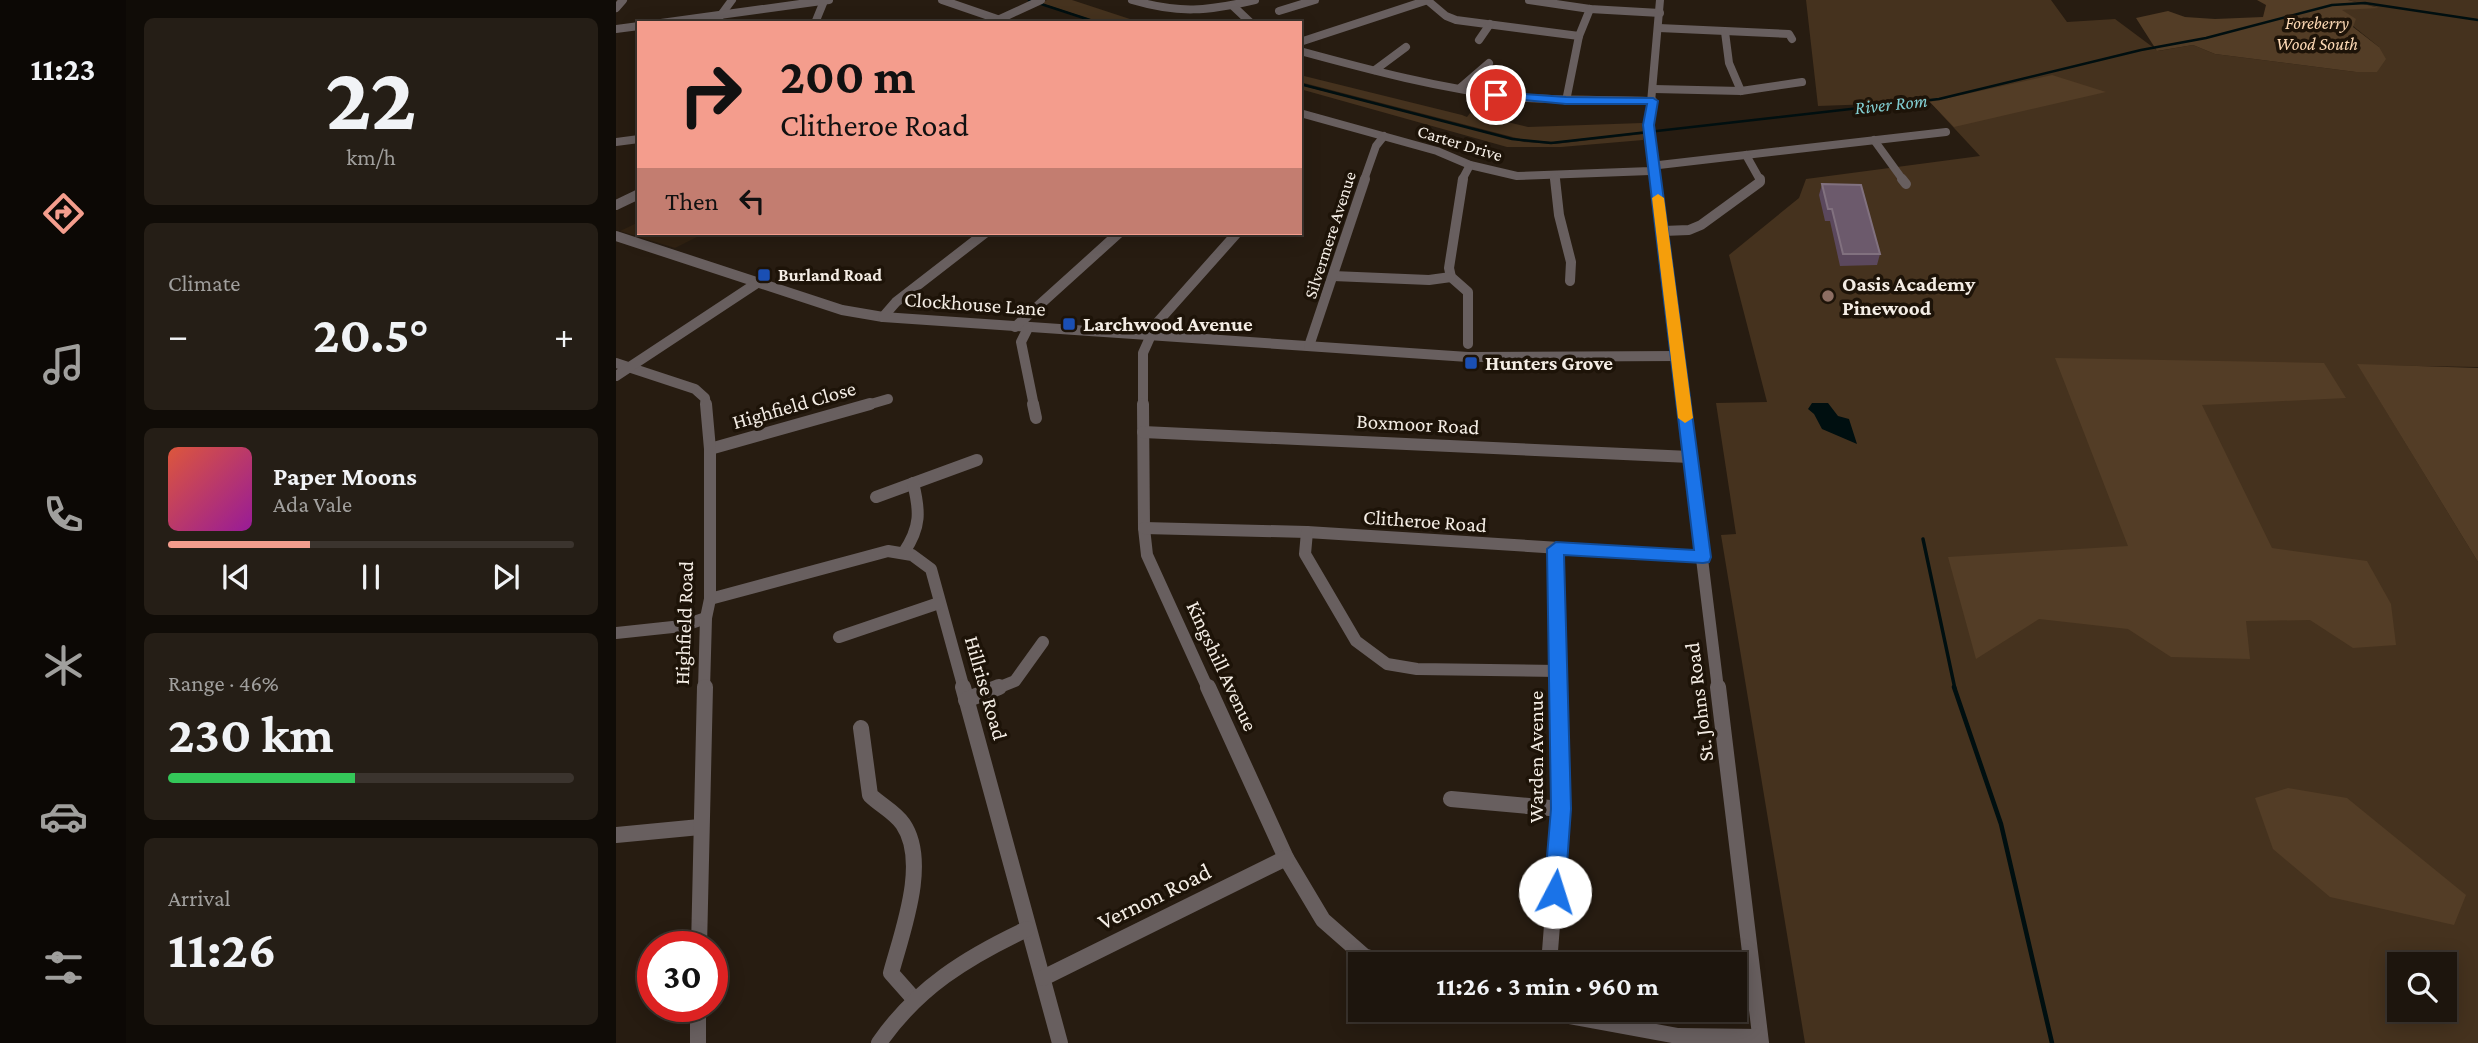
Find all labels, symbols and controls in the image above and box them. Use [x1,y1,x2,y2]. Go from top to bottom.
park label: Foreberry Wood South [2276,13,2358,54]
text: 22 [325,47,417,149]
icon: right [665,49,756,140]
text: 200 m [780,49,915,104]
text: 11:23 [31,51,95,87]
pin [1466,65,1526,125]
icon: arrive [1477,76,1515,114]
water label: River Rom [1854,90,1929,118]
text: Clitheroe Road [780,107,969,143]
street label: Carter Drive [1415,121,1505,165]
text: km/h [346,144,396,170]
street label: Silvermere Avenue [1300,169,1360,301]
icon: left [733,182,771,220]
text: Then [665,187,719,216]
icon: directions [39,189,88,238]
place label: Burland Road [778,265,882,285]
marker: Burland Road [756,267,772,283]
text: Climate [168,270,240,296]
place label: Oasis Academy Pinewood [1842,272,1976,320]
street label: Clockhouse Lane [903,287,1047,321]
marker: Oasis Academy Pinewood [1820,288,1836,304]
text: 20.5° [313,305,429,363]
place label: Larchwood Avenue [1083,312,1253,336]
text: − [168,314,188,356]
text: + [554,314,574,356]
marker: Larchwood Avenue [1061,316,1077,332]
icon: music [39,340,88,389]
place label: Hunters Grove [1485,351,1613,375]
marker: Hunters Grove [1463,355,1479,371]
street label: Highfield Close [729,376,859,434]
street label: Boxmoor Road [1356,409,1480,439]
text: Paper Moons [273,462,417,491]
icon: phone [39,490,88,539]
text: Ada Vale [273,491,352,517]
street label: Clitheroe Road [1362,505,1488,537]
icon: previous [217,558,255,596]
icon: pause [352,558,390,596]
icon: next [487,558,525,596]
street label: Highfield Road [670,560,698,686]
street label: Kingshill Avenue [1181,597,1263,735]
street label: Hillrise Road [960,633,1012,743]
icon: climate [39,641,88,690]
street label: St. Johns Road [1680,641,1718,763]
text: Range · 46% [168,670,279,696]
street label: Warden Avenue [1524,691,1548,823]
text: 230 km [168,705,334,763]
icon: car [39,792,88,841]
position arrow [1518,855,1592,929]
street label: Vernon Road [1093,857,1215,935]
text: Arrival [168,885,231,911]
text: 11:26 [168,920,276,978]
speed limit sign: 30 [637,931,728,1022]
icon: filters [39,943,88,992]
map controls [2387,952,2457,1022]
button: search [2387,952,2457,1022]
text: 11:26 · 3 min · 960 m [1436,972,1659,1001]

